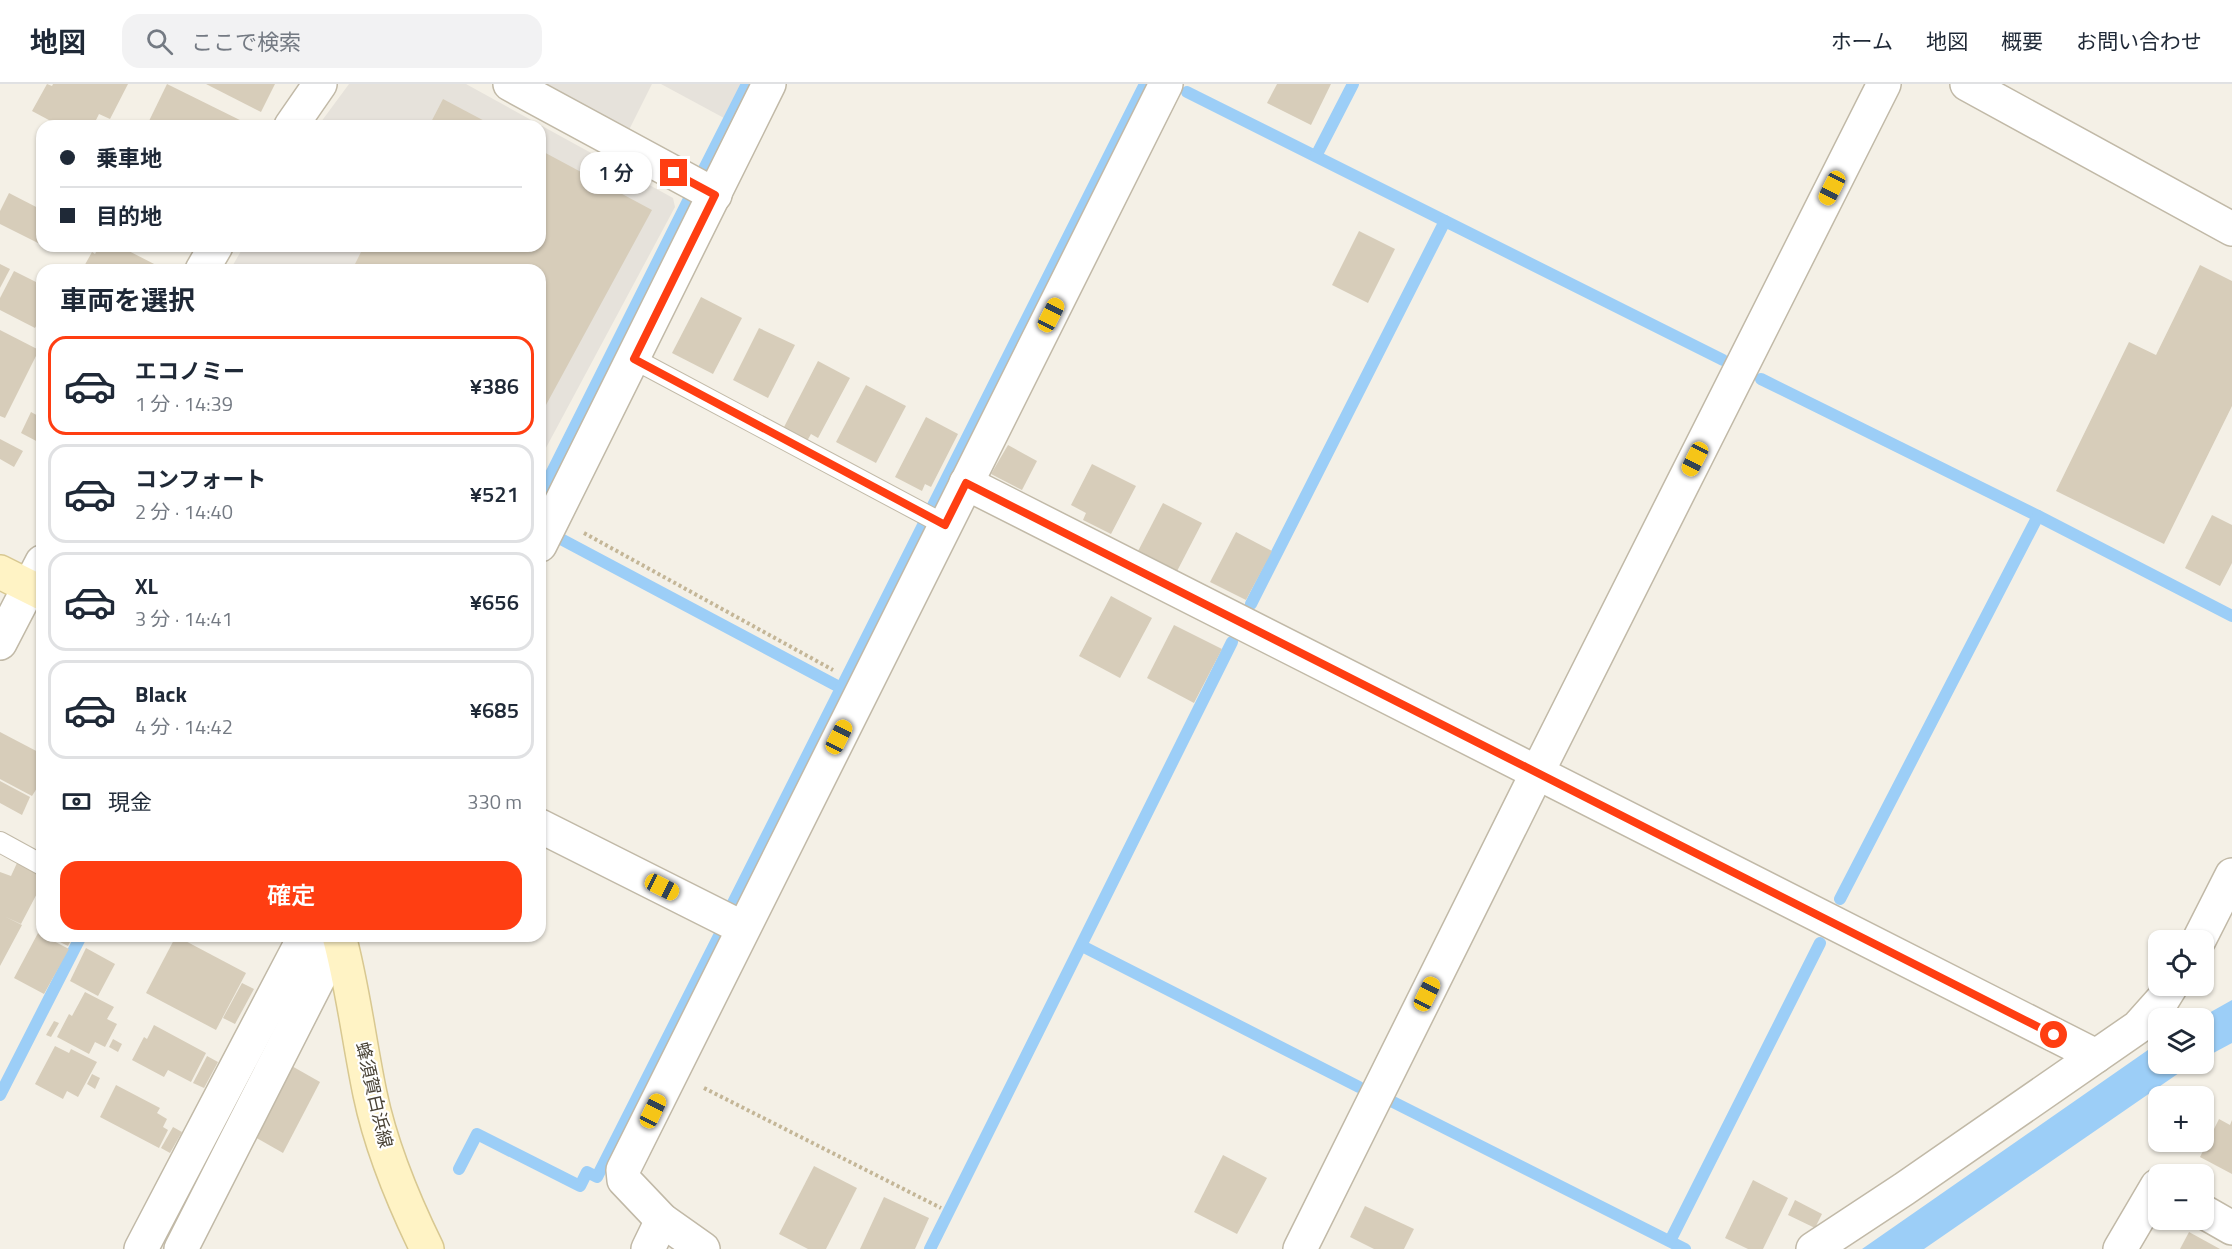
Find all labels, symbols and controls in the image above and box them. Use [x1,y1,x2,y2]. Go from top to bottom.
search box [122,14,542,68]
text: 地図 [30,20,86,63]
icon: search [143,25,176,58]
text: ここで検索 [191,25,301,59]
text: ホーム [1831,25,1893,57]
text: 地図 [1926,25,1968,57]
text: 概要 [2001,25,2043,57]
text: お問い合わせ [2076,25,2202,57]
text: 乗車地 [96,141,162,175]
callout: 1 分 [581,152,653,194]
text: 1 分 [598,157,634,188]
route end [660,159,687,186]
car [1816,168,1848,208]
text: 目的地 [96,199,162,233]
text: 車両を選択 [60,279,195,320]
car [1035,295,1067,335]
text: エコノミー [135,354,245,388]
icon: car [63,359,117,413]
text: ¥386 [470,369,519,403]
text: 1 分 · 14:39 [135,388,233,419]
car [1679,439,1711,479]
text: コンフォート [135,462,266,496]
icon: car [63,467,117,521]
text: ¥521 [470,477,519,511]
text: 2 分 · 14:40 [135,496,233,527]
text: XL [135,569,158,603]
icon: car [63,575,117,629]
text: ¥656 [470,585,519,619]
text: 3 分 · 14:41 [135,603,233,634]
text: Black [135,677,187,711]
icon: car [63,683,117,737]
text: ¥685 [470,693,519,727]
text: 4 分 · 14:42 [135,711,233,742]
car [823,717,855,757]
icon: cash [60,785,93,818]
text: 現金 [108,785,152,819]
text: 330 m [467,786,522,817]
button: 確定 [60,861,522,930]
car [642,871,682,903]
map controls [2148,930,2214,1230]
button: locate [2148,930,2214,996]
car [1411,974,1443,1014]
button: layers [2148,1008,2214,1074]
route start [2040,1021,2067,1048]
street label: 蜂須賀白浜線 [349,1039,400,1151]
button: + [2148,1086,2214,1152]
car [637,1091,669,1131]
button: − [2148,1164,2214,1230]

